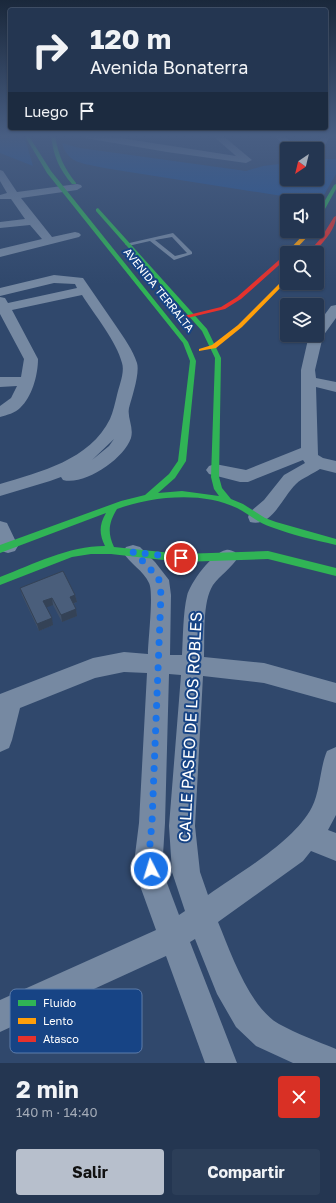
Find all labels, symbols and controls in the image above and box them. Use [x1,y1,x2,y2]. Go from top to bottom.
text: 120 m [90,22,171,55]
icon: right [24,24,76,76]
text: Avenida Bonaterra [90,56,248,78]
icon: arrive [76,100,98,122]
text: Luego [24,102,68,120]
north arrow [280,142,324,186]
map controls [280,142,324,342]
button: sound [280,194,324,238]
street label: AVENIDA TERRALTA [121,245,198,335]
button: search [280,246,324,290]
button: layers [280,298,324,342]
pin [164,541,198,575]
icon: arrive [170,547,192,569]
street label: CALLE PASEO DE LOS ROBLES [174,611,206,843]
position arrow [130,848,172,890]
legend [10,989,142,1053]
text: Fluido [43,996,76,1009]
text: Lento [43,1014,74,1027]
text: Atasco [43,1032,79,1045]
text: 2 min [16,1074,79,1103]
button: close [278,1076,320,1118]
text: 140 m · 14:40 [16,1104,98,1120]
button: Salir [16,1149,164,1195]
button: Compartir [172,1149,320,1195]

